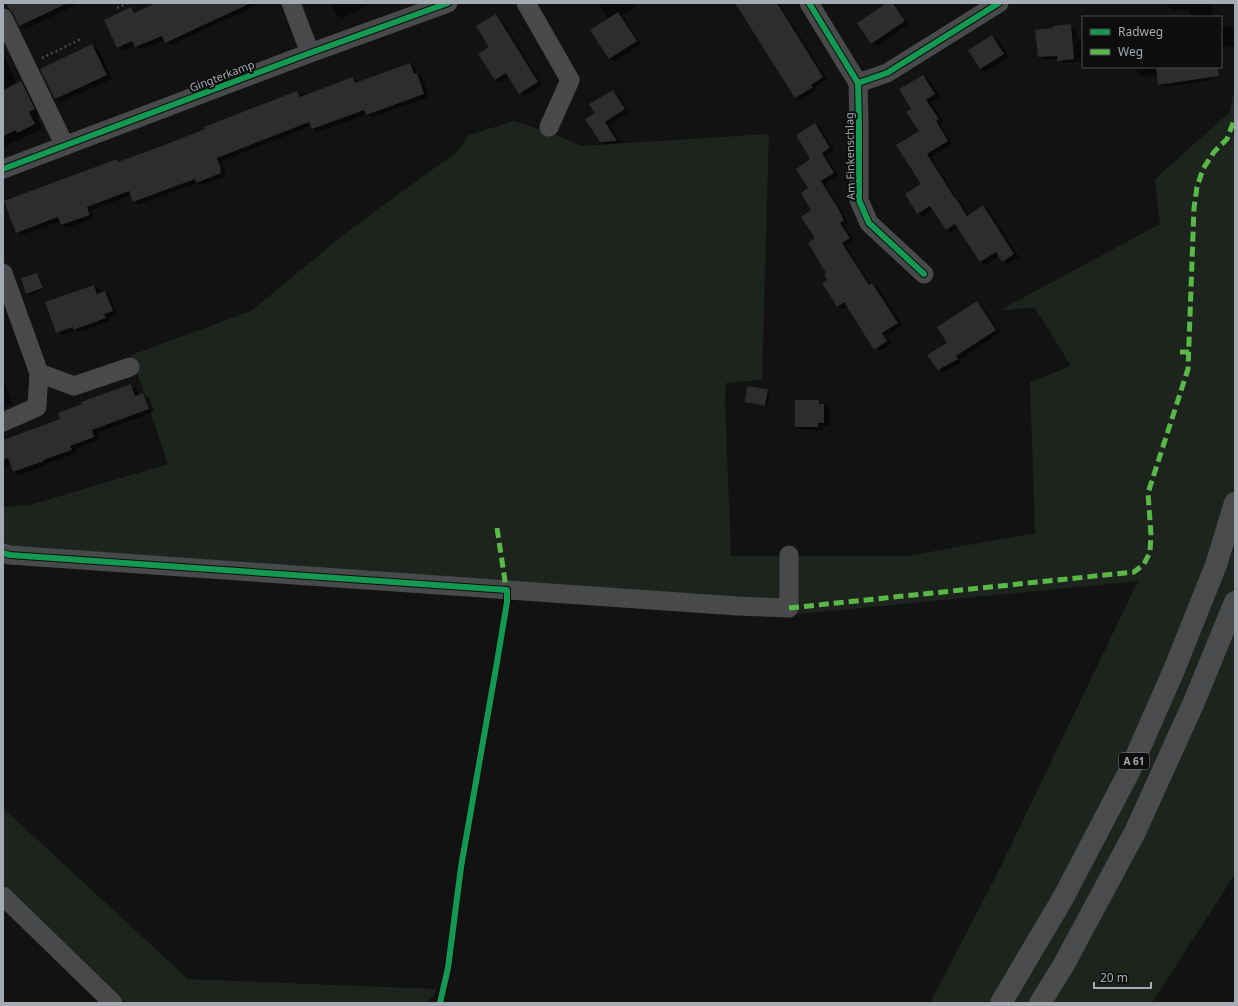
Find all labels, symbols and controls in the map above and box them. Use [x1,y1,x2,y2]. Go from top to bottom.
legend [1082,16,1222,68]
text: Radweg [1118,23,1163,40]
text: Weg [1118,43,1143,60]
street label: Gingterkamp [187,56,257,95]
street label: Am Finkenschlag [841,112,858,200]
road number: A 61 [1119,753,1149,769]
scale bar [1094,964,1151,990]
text: 20 m [1100,969,1128,986]

